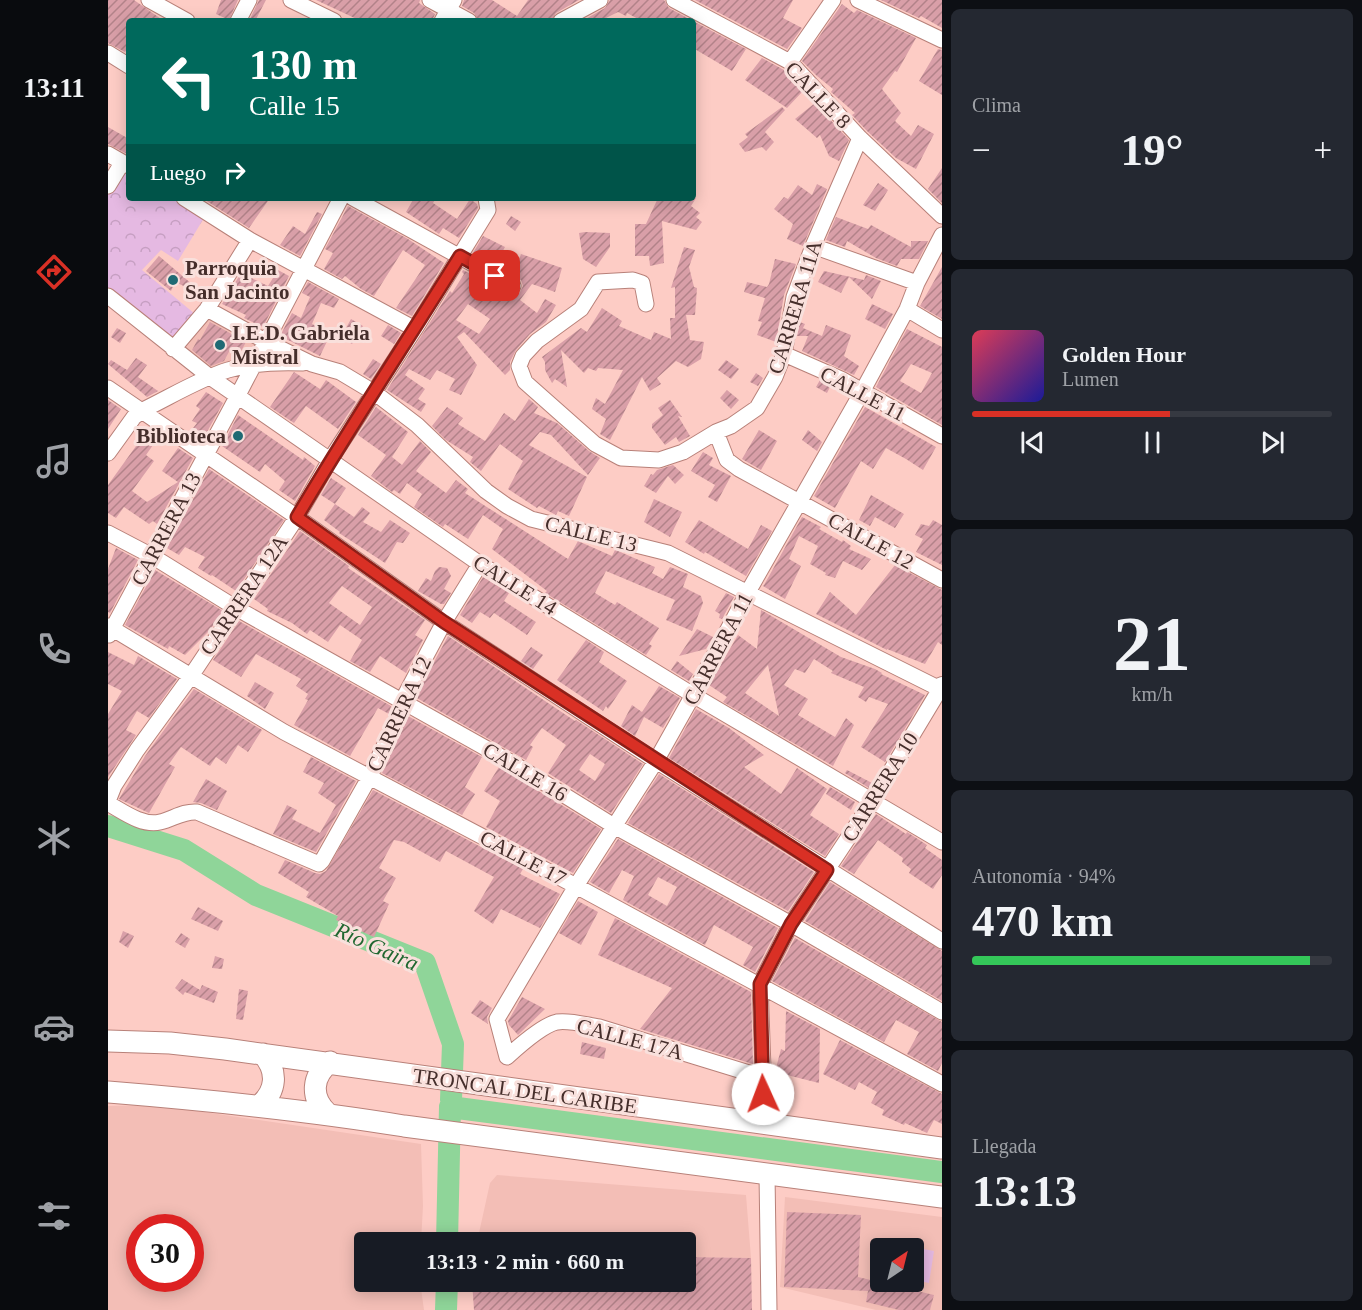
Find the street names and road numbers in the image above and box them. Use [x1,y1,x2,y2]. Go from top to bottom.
street label: CALLE 8 [780,57,856,133]
street label: CARRERA 11A [763,236,827,377]
street label: CALLE 11 [816,362,910,426]
street label: CARRERA 13 [126,468,206,590]
street label: CALLE 12 [824,508,918,574]
street label: CALLE 13 [543,511,639,557]
street label: CARRERA 12A [195,530,293,660]
street label: CALLE 14 [469,550,562,620]
street label: CARRERA 11 [678,589,758,709]
street label: CARRERA 12 [362,653,436,775]
street label: CARRERA 10 [837,728,923,846]
street label: CALLE 16 [479,738,571,806]
street label: CALLE 17 [476,825,570,891]
street label: CALLE 17A [574,1013,687,1065]
street label: TRONCAL DEL CARIBE [411,1063,639,1119]

